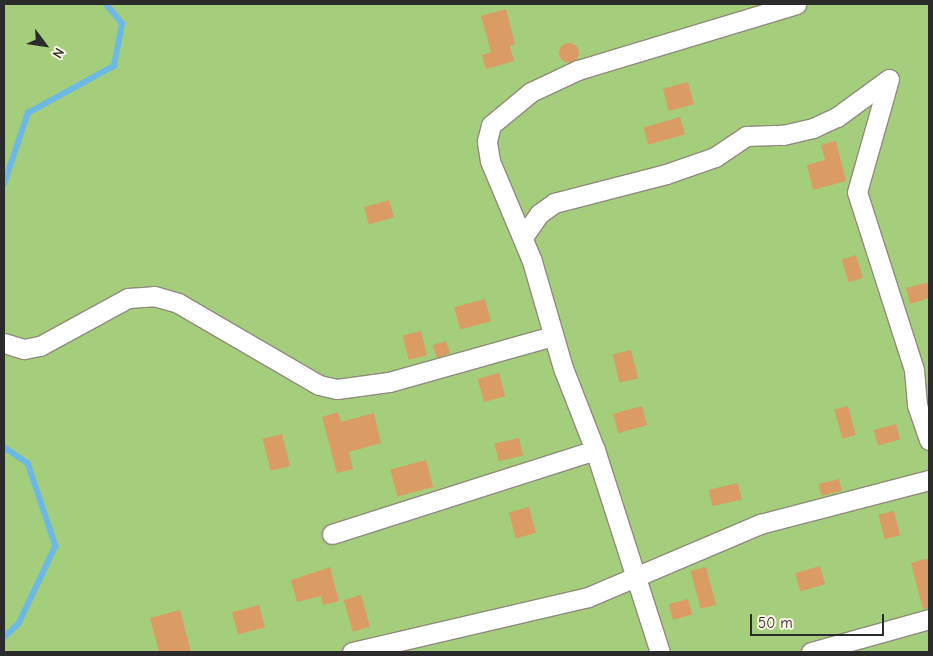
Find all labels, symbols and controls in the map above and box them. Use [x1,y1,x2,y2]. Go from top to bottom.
north arrow [20,20,70,70]
text: N [49,45,68,61]
scale bar [753,604,887,636]
text: 50 m [758,614,793,632]

